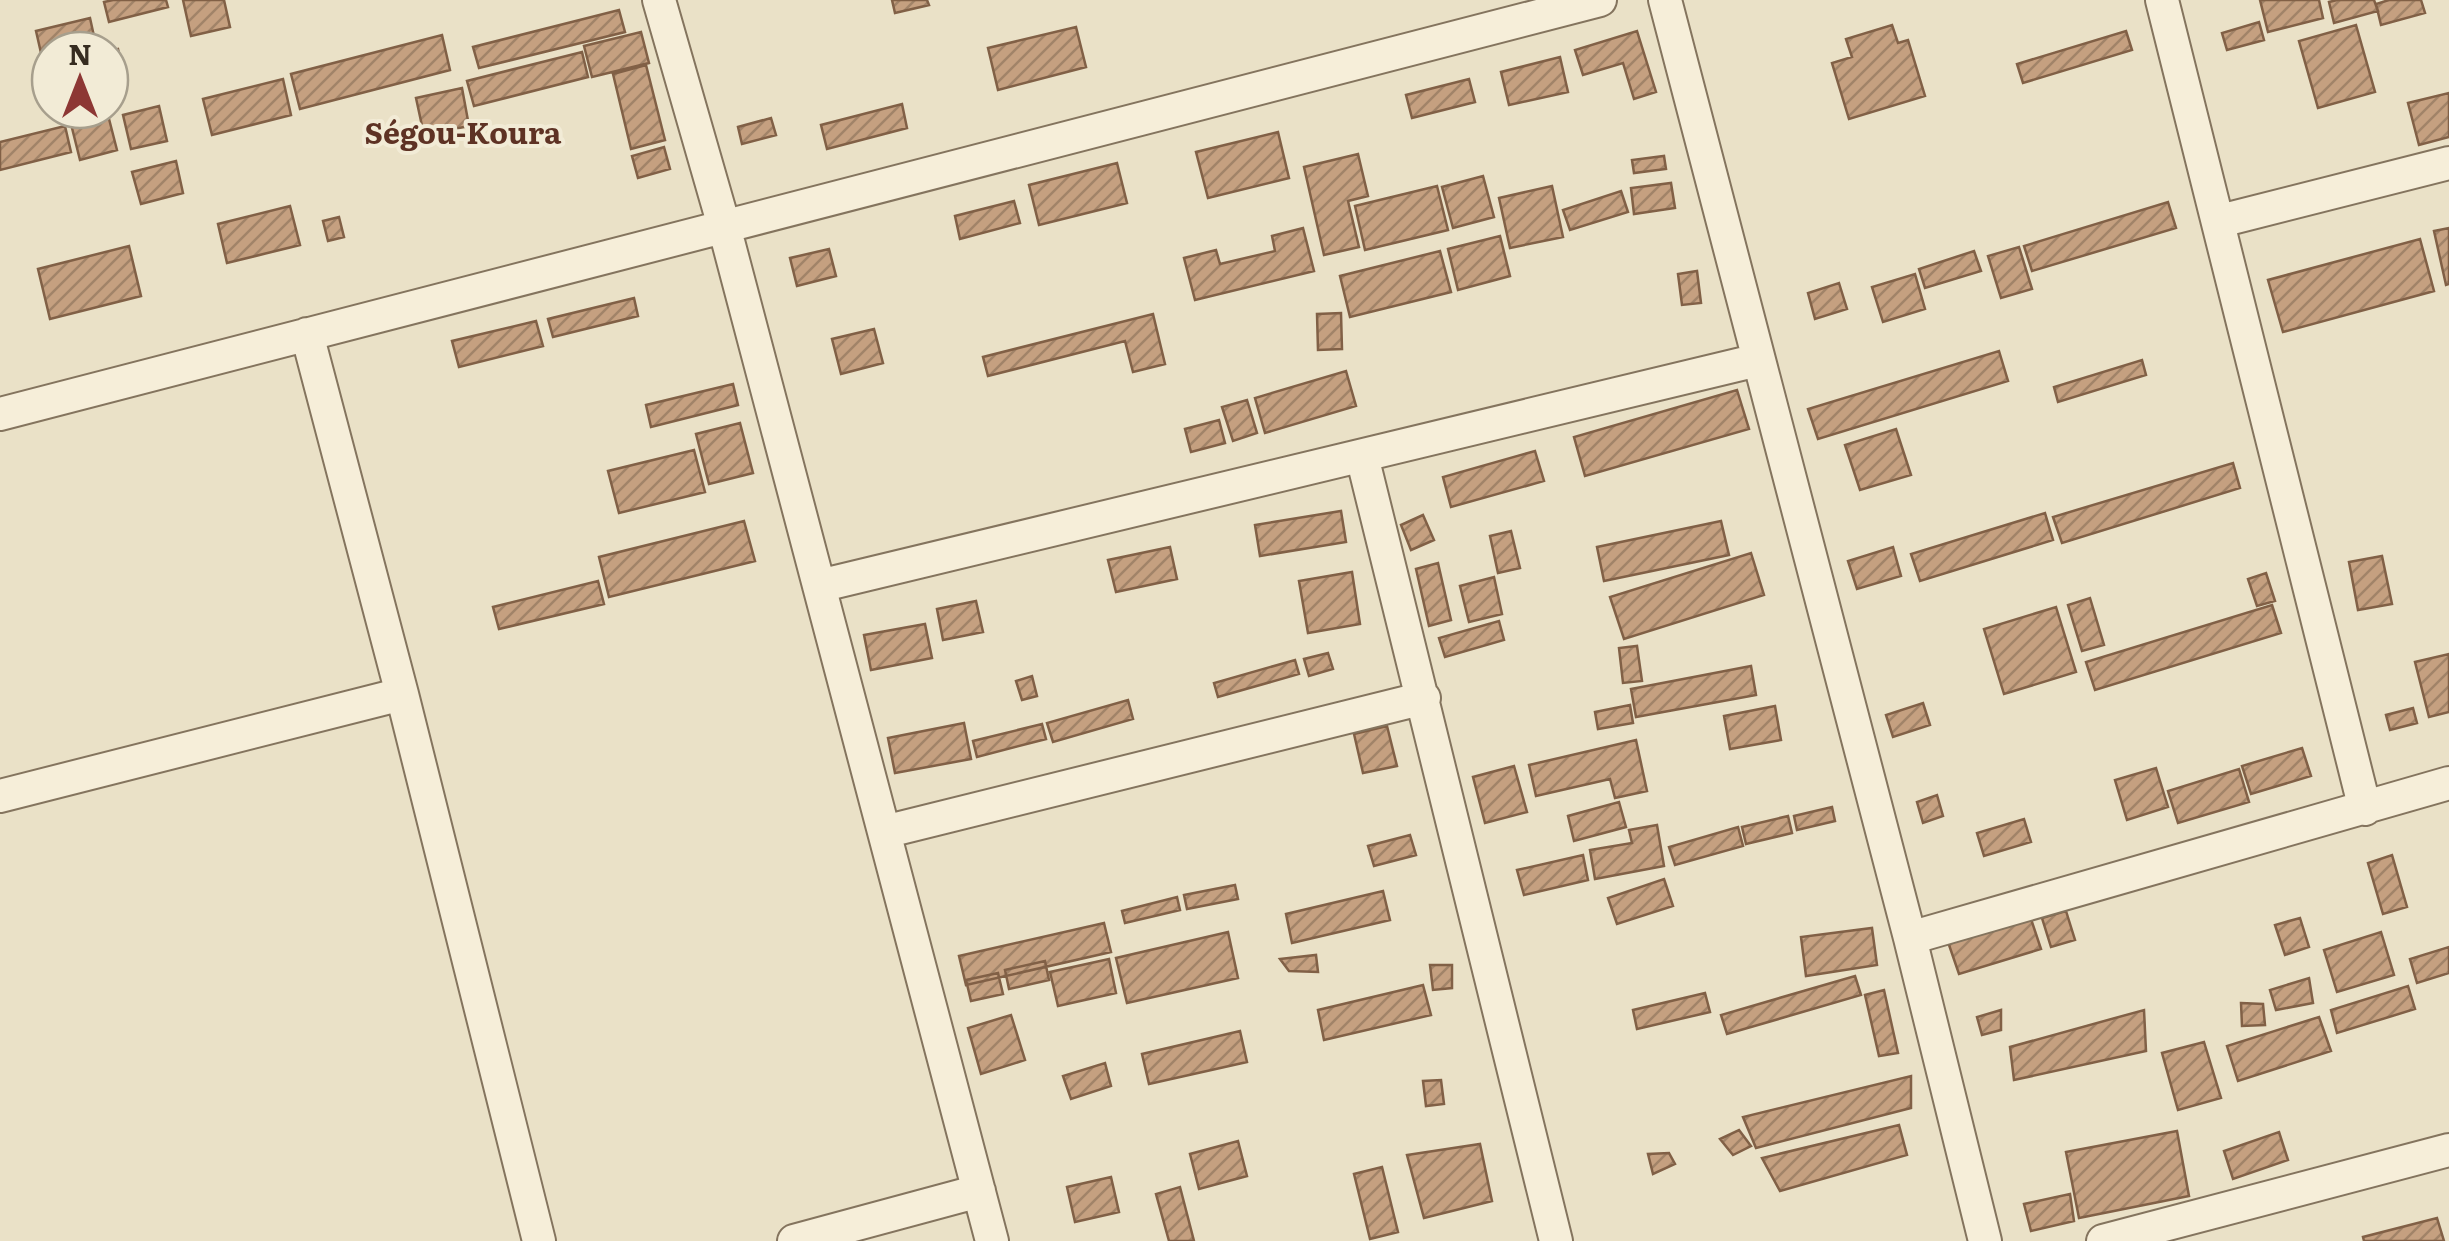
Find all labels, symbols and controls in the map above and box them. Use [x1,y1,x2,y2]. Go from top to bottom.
north arrow [30,30,130,130]
text: N [68,32,92,74]
district label: Ségou-Koura [365,109,562,153]

